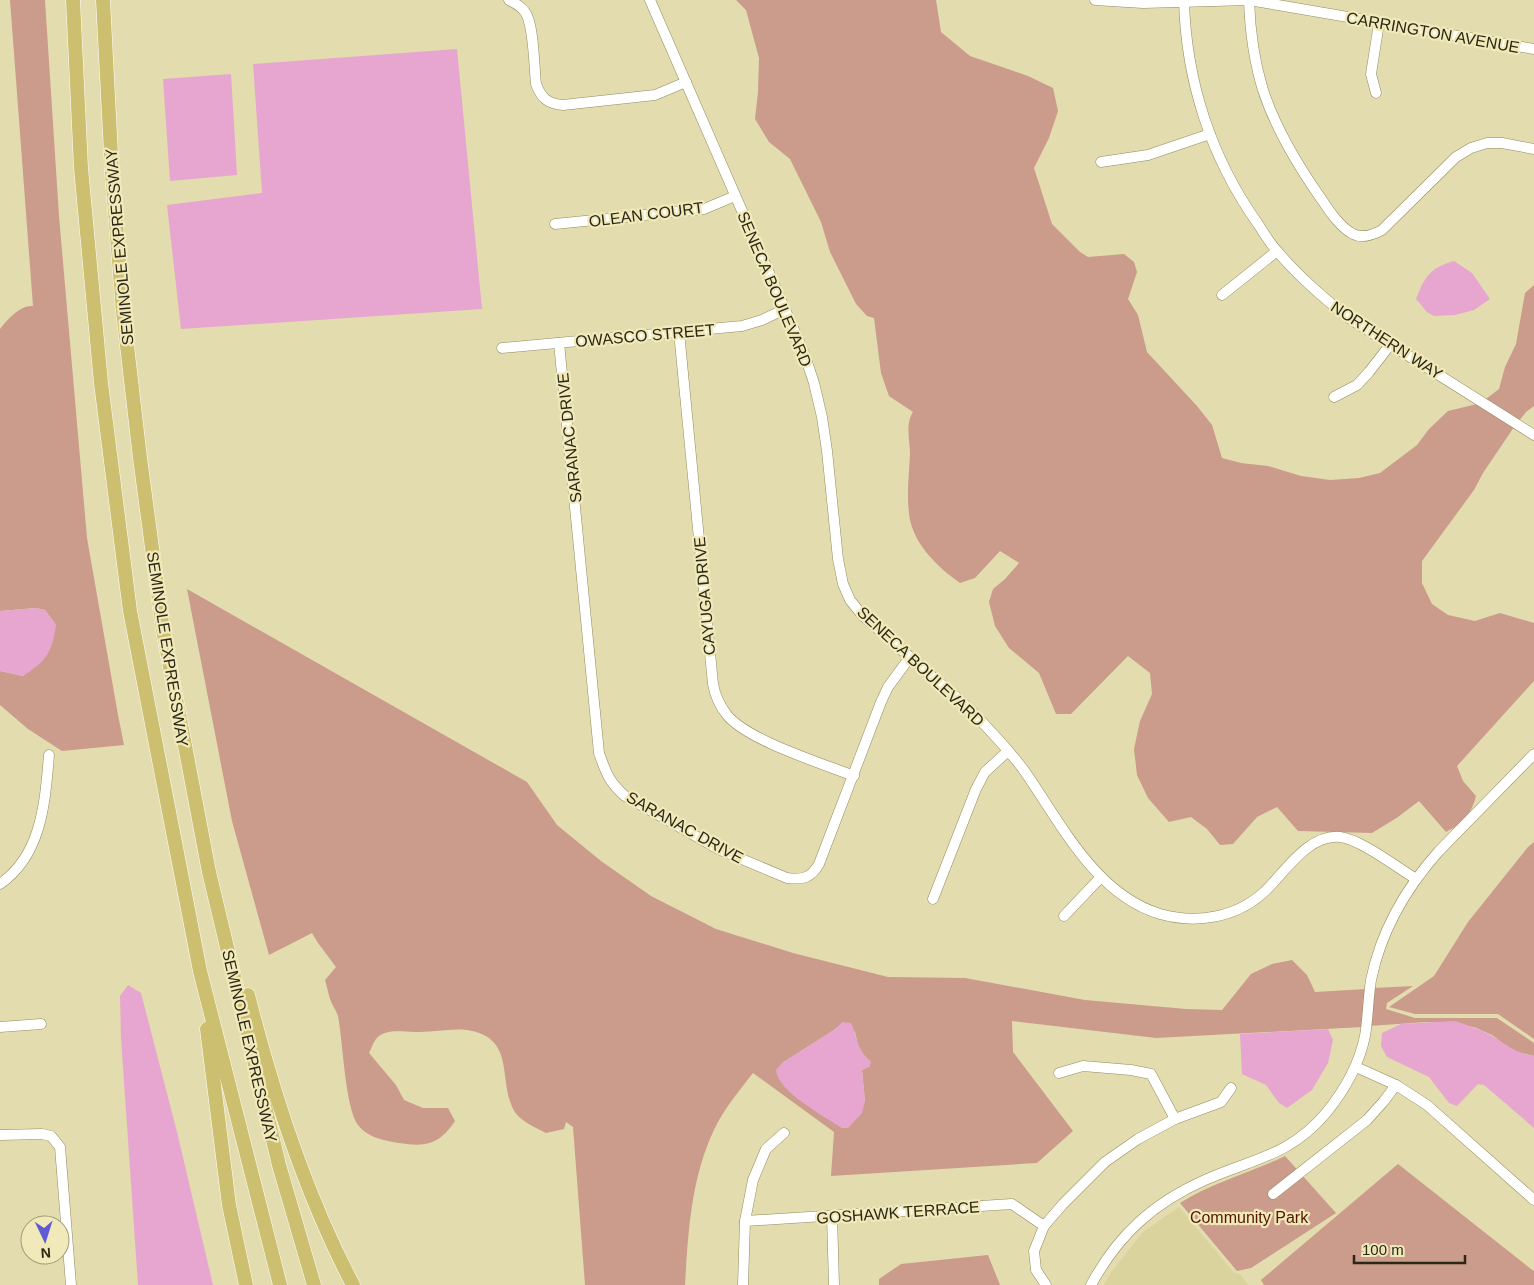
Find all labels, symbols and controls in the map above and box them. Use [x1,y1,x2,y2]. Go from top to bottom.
street label: CARRINGTON AVENUE [1345,9,1521,56]
street label: SEMINOLE EXPRESSWAY [102,148,137,346]
street label: OLEAN COURT [588,199,705,230]
street label: SENECA BOULEVARD [734,209,815,369]
street label: NORTHERN WAY [1328,298,1446,383]
street label: OWASCO STREET [575,321,716,350]
street label: SARANAC DRIVE [554,372,585,504]
street label: CAYUGA DRIVE [691,536,718,656]
street label: SEMINOLE EXPRESSWAY [144,550,191,748]
street label: SENECA BOULEVARD [854,603,987,729]
street label: SARANAC DRIVE [623,788,746,867]
street label: SEMINOLE EXPRESSWAY [219,948,280,1145]
street label: GOSHAWK TERRACE [816,1198,980,1227]
park label: Community Park [1190,1209,1309,1226]
north arrow [20,1215,70,1265]
scale bar [1354,1232,1465,1264]
text: 100 m [1362,1241,1404,1258]
text: N [40,1245,52,1261]

